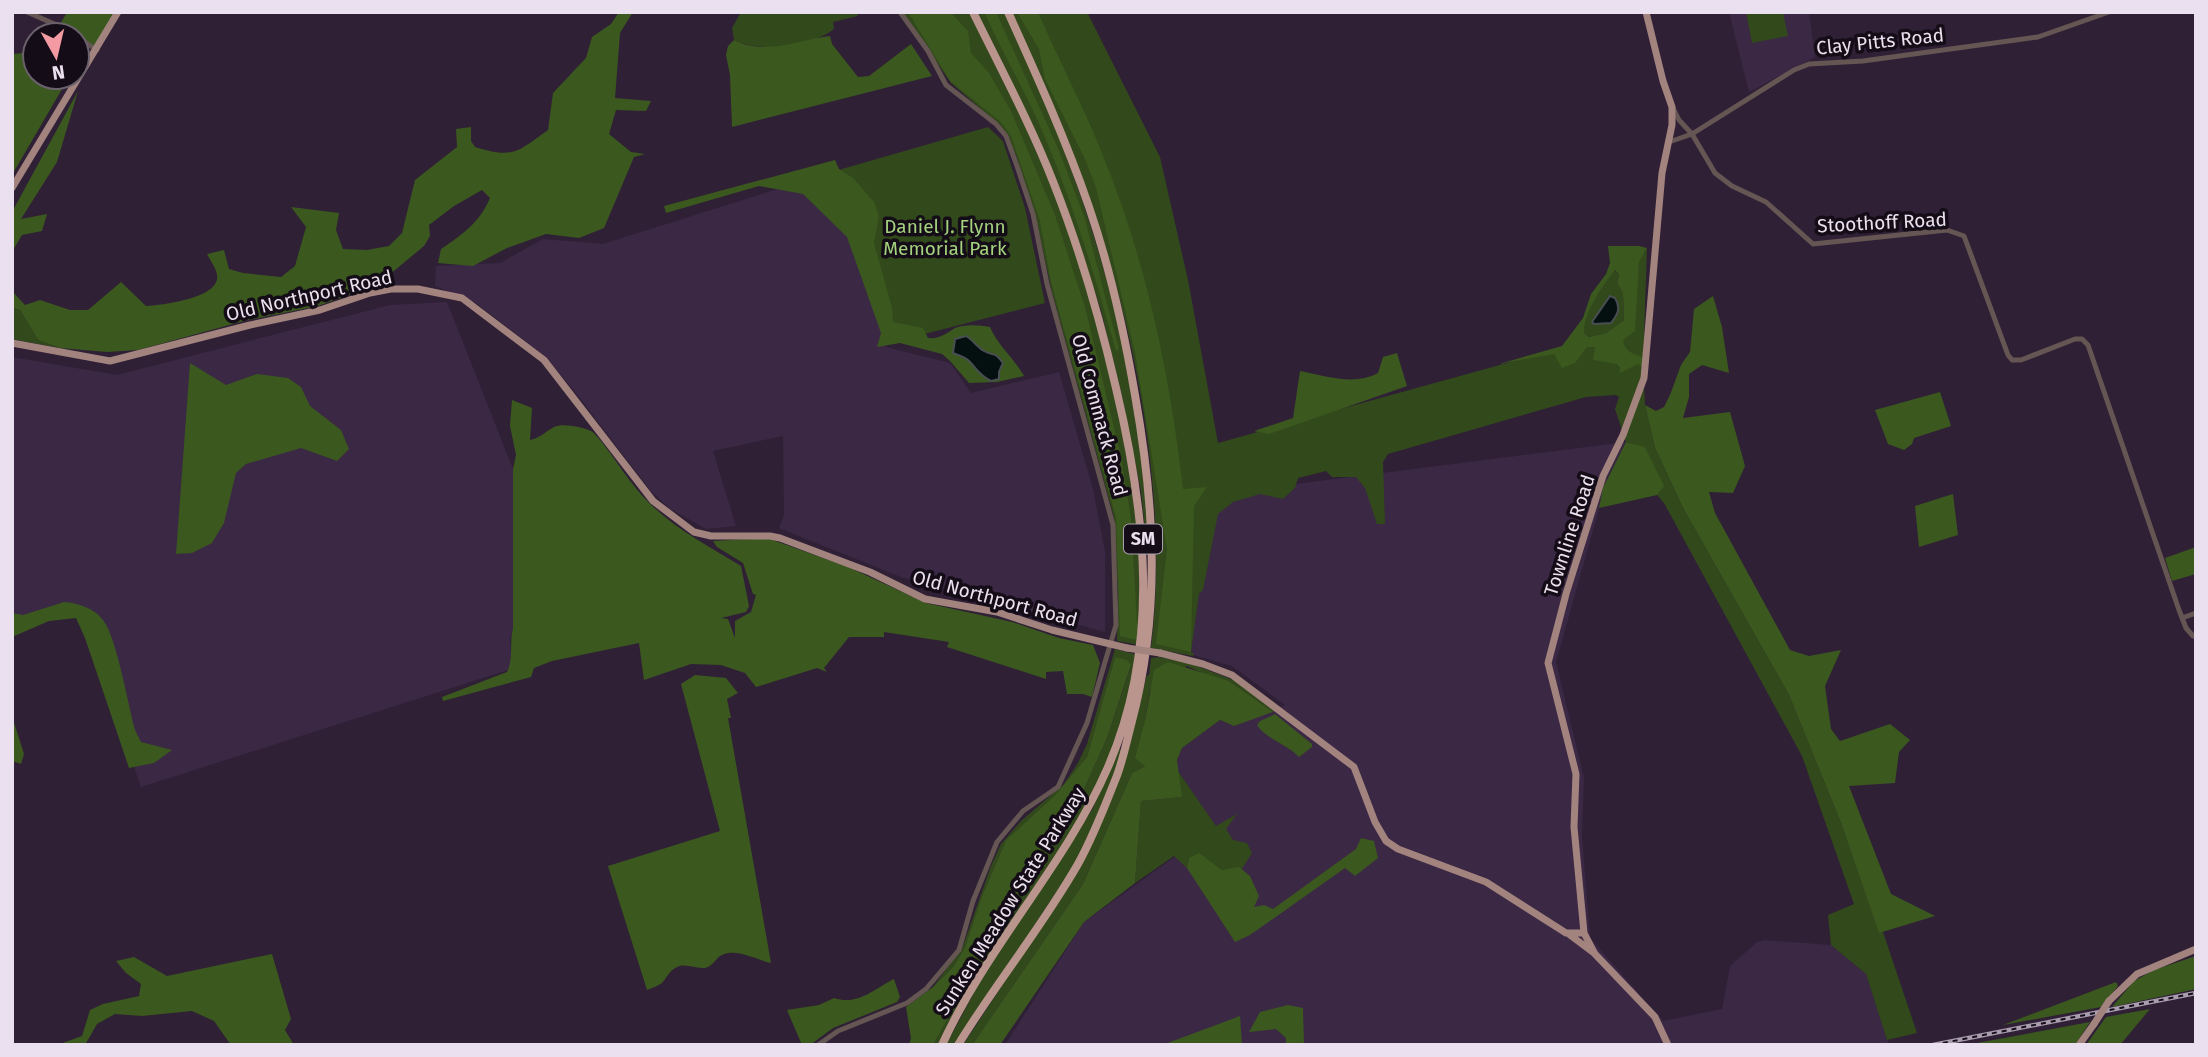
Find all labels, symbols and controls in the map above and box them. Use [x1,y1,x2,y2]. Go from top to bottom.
north arrow [21,21,91,91]
street label: Clay Pitts Road [1815,23,1945,60]
text: N [50,60,66,85]
street label: Stoothoff Road [1817,208,1947,237]
park label: Daniel J. Flynn Memorial Park [883,215,1007,260]
street label: Old Northport Road [224,265,394,326]
street label: Old Commack Road [1067,332,1132,499]
street label: Townline Road [1539,472,1600,599]
road number: SM [1124,524,1162,554]
street label: Old Northport Road [910,565,1080,632]
street label: Sunken Meadow State Parkway [931,782,1091,1020]

